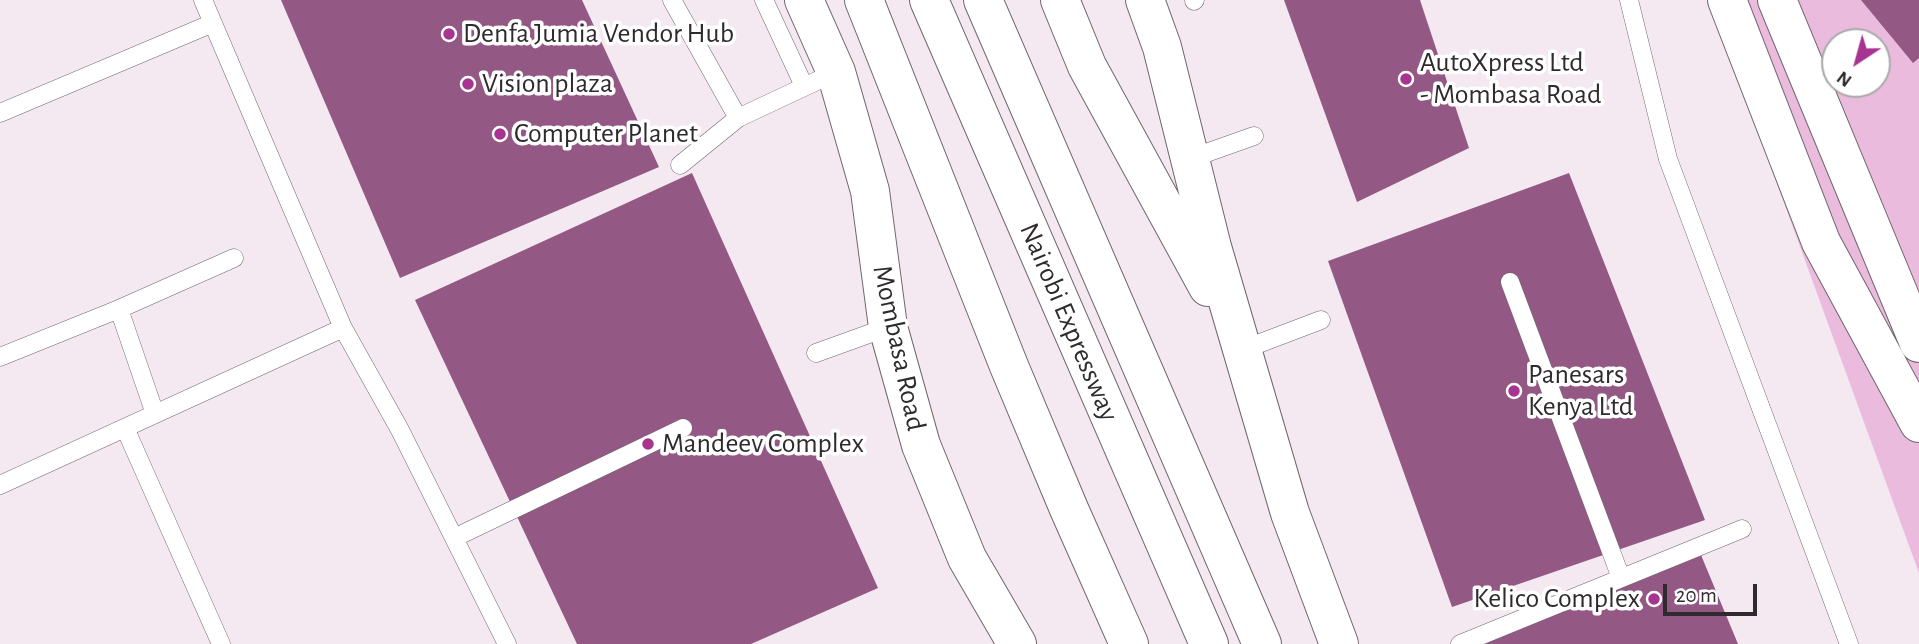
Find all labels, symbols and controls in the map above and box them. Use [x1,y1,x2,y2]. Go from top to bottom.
place label: Denfa Jumia Vendor Hub [463,17,734,51]
marker: Denfa Jumia Vendor Hub [441,26,457,42]
north arrow [1821,28,1891,98]
place label: AutoXpress Ltd - Mombasa Road [1420,46,1602,112]
place label: Vision plaza [482,67,613,101]
text: N [1834,67,1855,90]
marker: AutoXpress Ltd - Mombasa Road [1398,71,1414,87]
marker: Vision plaza [460,76,476,92]
place label: Computer Planet [514,117,698,151]
marker: Computer Planet [492,126,508,142]
street label: Nairobi Expressway [1012,218,1126,426]
street label: Mombasa Road [865,262,933,434]
place label: Panesars Kenya Ltd [1528,358,1633,424]
marker: Panesars Kenya Ltd [1506,383,1522,399]
place label: Mandeev Complex [662,427,864,461]
marker: Mandeev Complex [640,436,656,452]
scale bar [1667,570,1762,614]
place label: Kelico Complex [1473,582,1640,616]
text: 20 m [1676,585,1717,606]
marker: Kelico Complex [1646,591,1662,607]

